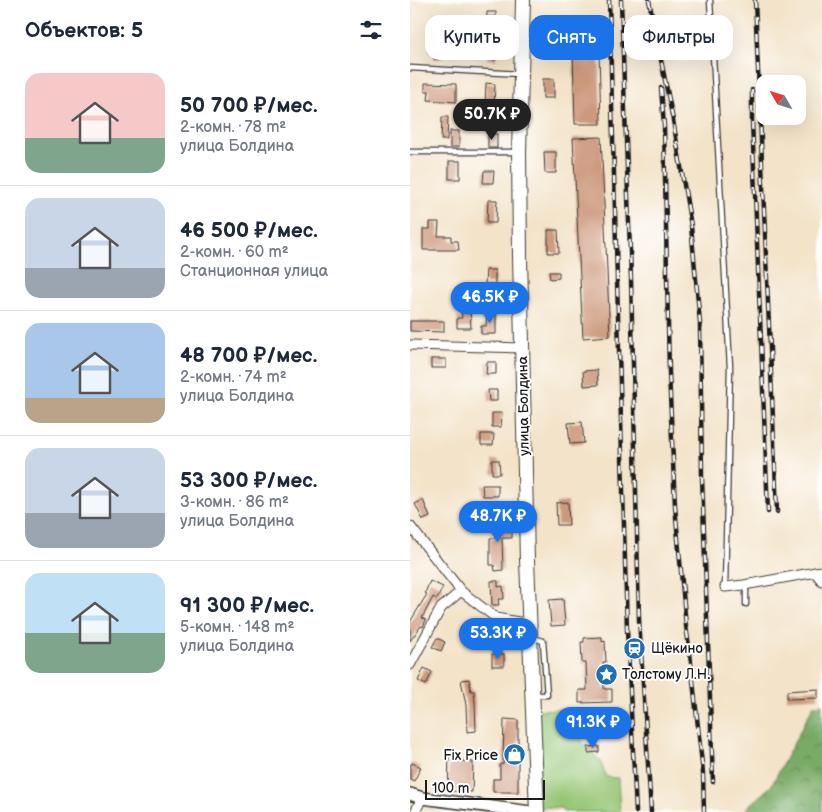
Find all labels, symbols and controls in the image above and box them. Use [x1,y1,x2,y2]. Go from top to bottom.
chip: Купить [425,15,519,60]
chip: Снять [529,15,614,60]
chip: Фильтры [624,15,733,60]
icon: filters [357,16,385,44]
text: Объектов: 5 [25,18,143,43]
north arrow [756,75,806,125]
map controls [756,75,806,125]
icon: home [65,93,125,153]
text: 50 700 ₽/мес. [180,93,318,118]
pin: 50.7K ₽ [446,98,538,141]
text: 50.7K ₽ [464,105,520,124]
text: 2-комн. · 78 m² [180,118,286,137]
text: улица Болдина [180,137,294,156]
icon: home [65,218,125,278]
text: 46 500 ₽/мес. [180,218,318,243]
text: 2-комн. · 60 m² [180,243,289,262]
text: Станционная улица [180,262,328,281]
pin: 46.5K ₽ [444,282,536,324]
text: 46.5K ₽ [462,288,518,307]
icon: home [65,343,125,403]
text: 48 700 ₽/мес. [180,343,317,368]
street label: улица Болдина [514,355,533,456]
text: 2-комн. · 74 m² [180,368,287,387]
text: улица Болдина [180,387,294,406]
icon: home [65,468,125,528]
text: 53 300 ₽/мес. [180,468,317,493]
text: 3-комн. · 86 m² [180,493,289,512]
pin: 48.7K ₽ [452,500,544,543]
text: 48.7K ₽ [470,507,526,526]
text: улица Болдина [180,512,294,531]
icon: home [65,593,125,653]
text: 91 300 ₽/мес. [180,593,314,618]
text: 5-комн. · 148 m² [180,618,295,637]
pin: 53.3K ₽ [452,618,544,660]
text: 53.3K ₽ [470,624,526,643]
station icon: Щёкино [623,636,647,660]
text: улица Болдина [180,637,294,656]
place label: Щёкино [651,640,703,657]
place icon: Толстому Л.Н. [594,662,618,686]
place label: Толстому Л.Н. [622,666,710,683]
pin: 91.3K ₽ [547,706,639,749]
text: 91.3K ₽ [566,713,620,732]
shop icon: Fix Price [502,743,526,767]
place label: Fix Price [443,747,498,764]
scale bar [425,777,545,800]
text: 100 m [432,780,469,797]

